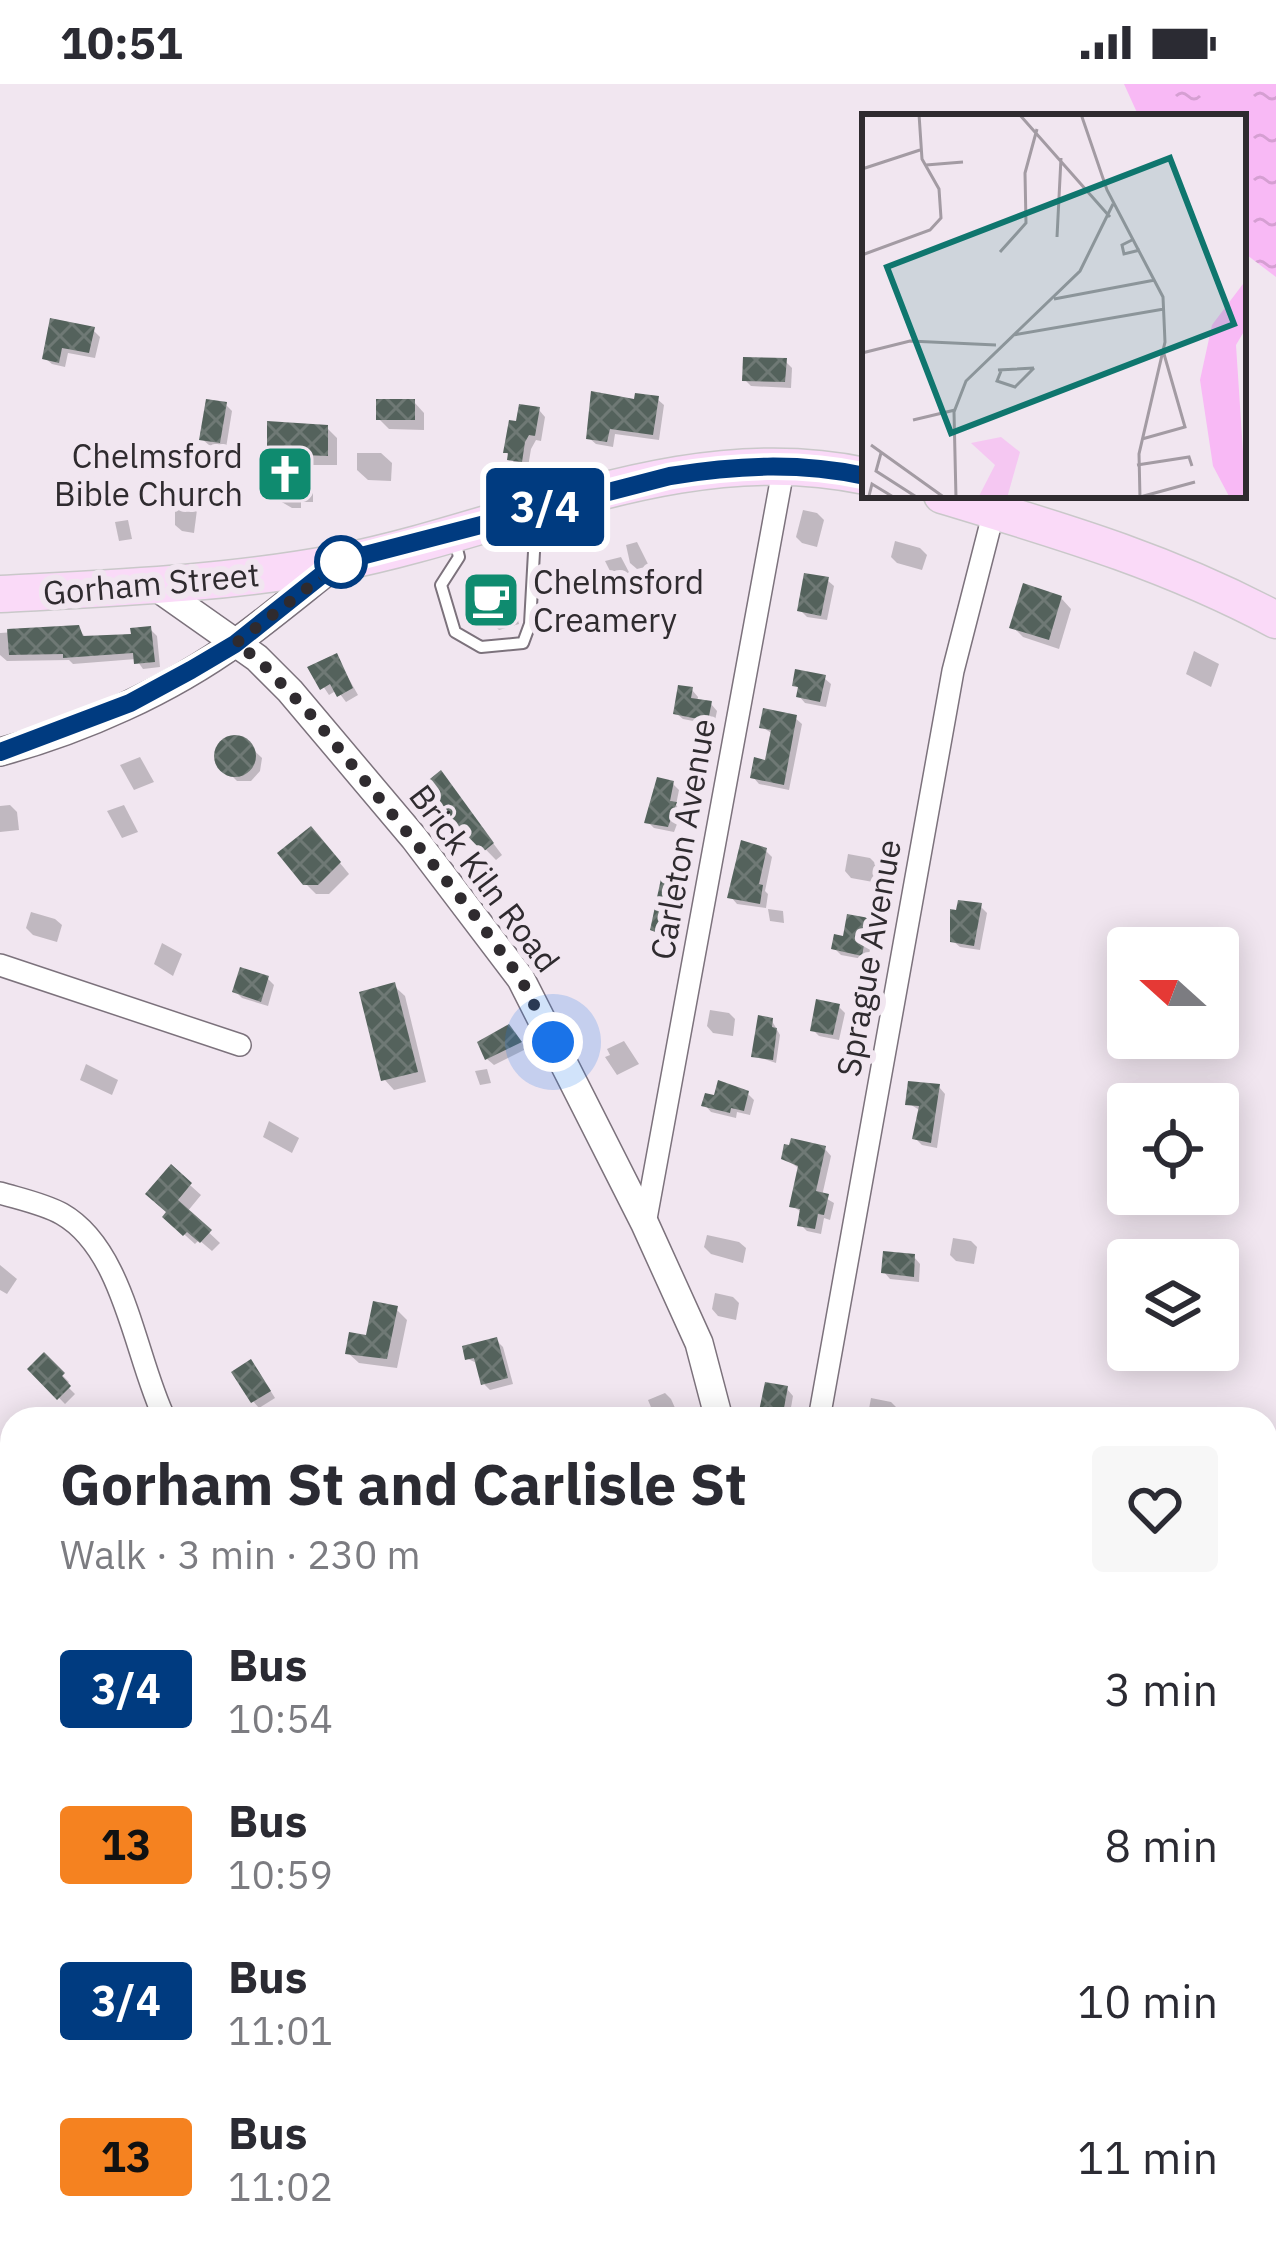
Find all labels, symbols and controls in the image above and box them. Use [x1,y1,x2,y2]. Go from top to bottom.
text: 10:51 [60,13,183,71]
inset map [862,114,1246,498]
place label: Chelmsford Bible Church [54,434,243,515]
church icon: Chelmsford Bible Church [254,443,316,505]
line badge: 3/4 [476,468,614,546]
text: 3/4 [510,479,580,534]
unlabelled marker [316,537,366,587]
street label: Gorham Street [41,552,261,614]
place label: Chelmsford Creamery [533,560,704,641]
cafe icon: Chelmsford Creamery [460,569,522,631]
street label: Carleton Avenue [640,715,724,963]
street label: Brick Kiln Road [400,776,570,980]
street label: Sprague Avenue [826,836,910,1080]
north arrow [1107,927,1239,1059]
map controls [1107,927,1239,1371]
your location [523,1012,583,1072]
button: locate [1107,1083,1239,1215]
button: layers [1107,1239,1239,1371]
button: heart [1092,1446,1218,1572]
text: Gorham St and Carlisle St [60,1447,747,1521]
text: Walk · 3 min · 230 m [60,1529,421,1580]
text: Bus [228,1635,308,1693]
text: 3 min [1104,1660,1218,1718]
text: 3/4 [91,1661,161,1716]
text: 10:54 [228,1693,333,1744]
text: Bus [228,1791,308,1849]
text: 8 min [1104,1816,1218,1874]
text: 13 [101,1817,151,1872]
text: 10:59 [228,1849,333,1900]
text: Bus [228,1947,308,2005]
text: 10 min [1077,1972,1218,2030]
text: 3/4 [91,1973,161,2028]
text: 11:01 [228,2005,333,2056]
text: Bus [228,2103,308,2161]
text: 11 min [1077,2128,1218,2186]
text: 13 [101,2129,151,2184]
text: 11:02 [228,2161,333,2212]

